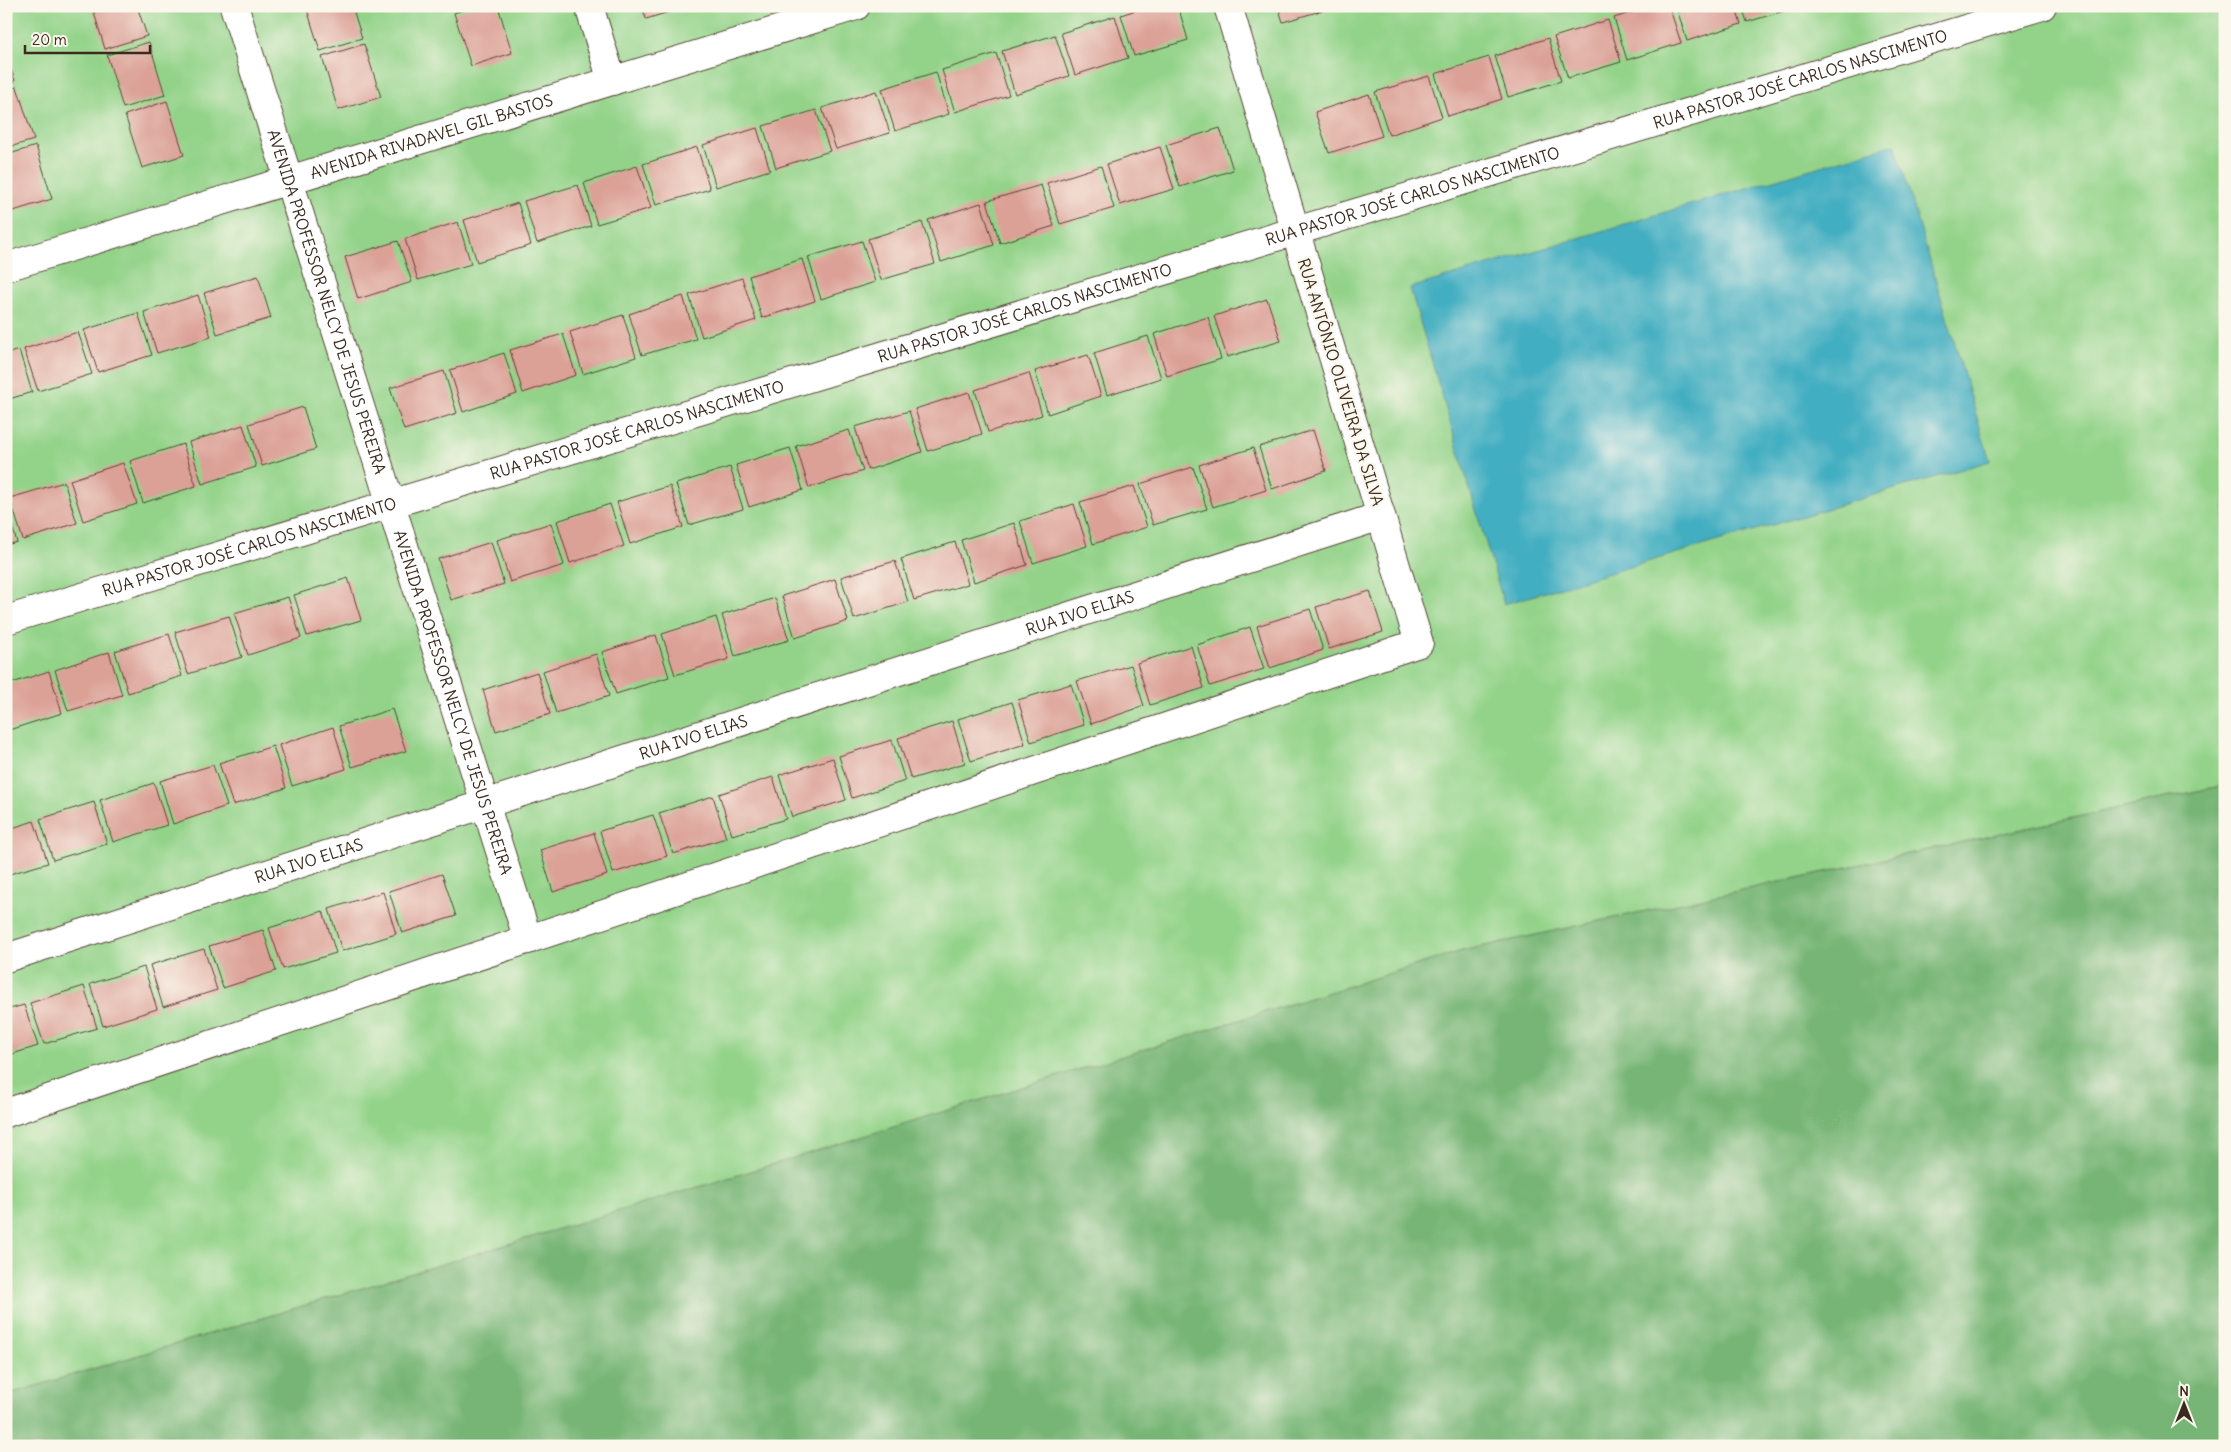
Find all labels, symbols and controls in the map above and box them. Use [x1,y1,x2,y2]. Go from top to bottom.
scale bar [25,22,150,54]
street label: RUA PASTOR JOSÉ CARLOS NASCIMENTO [1651,25,1950,133]
text: 20 m [32,30,67,49]
street label: AVENIDA RIVADAVEL GIL BASTOS [308,90,555,183]
street label: AVENIDA PROFESSOR NELCY DE JESUS PEREIRA [263,127,391,476]
street label: RUA PASTOR JOSÉ CARLOS NASCIMENTO [1263,142,1562,250]
street label: RUA ANTÔNIO OLIVEIRA DA SILVA [1294,256,1388,508]
street label: RUA PASTOR JOSÉ CARLOS NASCIMENTO [875,259,1174,367]
street label: RUA PASTOR JOSÉ CARLOS NASCIMENTO [487,376,787,484]
street label: RUA PASTOR JOSÉ CARLOS NASCIMENTO [100,493,399,600]
street label: AVENIDA PROFESSOR NELCY DE JESUS PEREIRA [390,528,517,877]
street label: RUA IVO ELIAS [1023,586,1137,640]
street label: RUA IVO ELIAS [637,710,750,764]
street label: RUA IVO ELIAS [252,834,366,887]
north arrow [2158,1380,2208,1430]
text: N [2179,1382,2189,1400]

